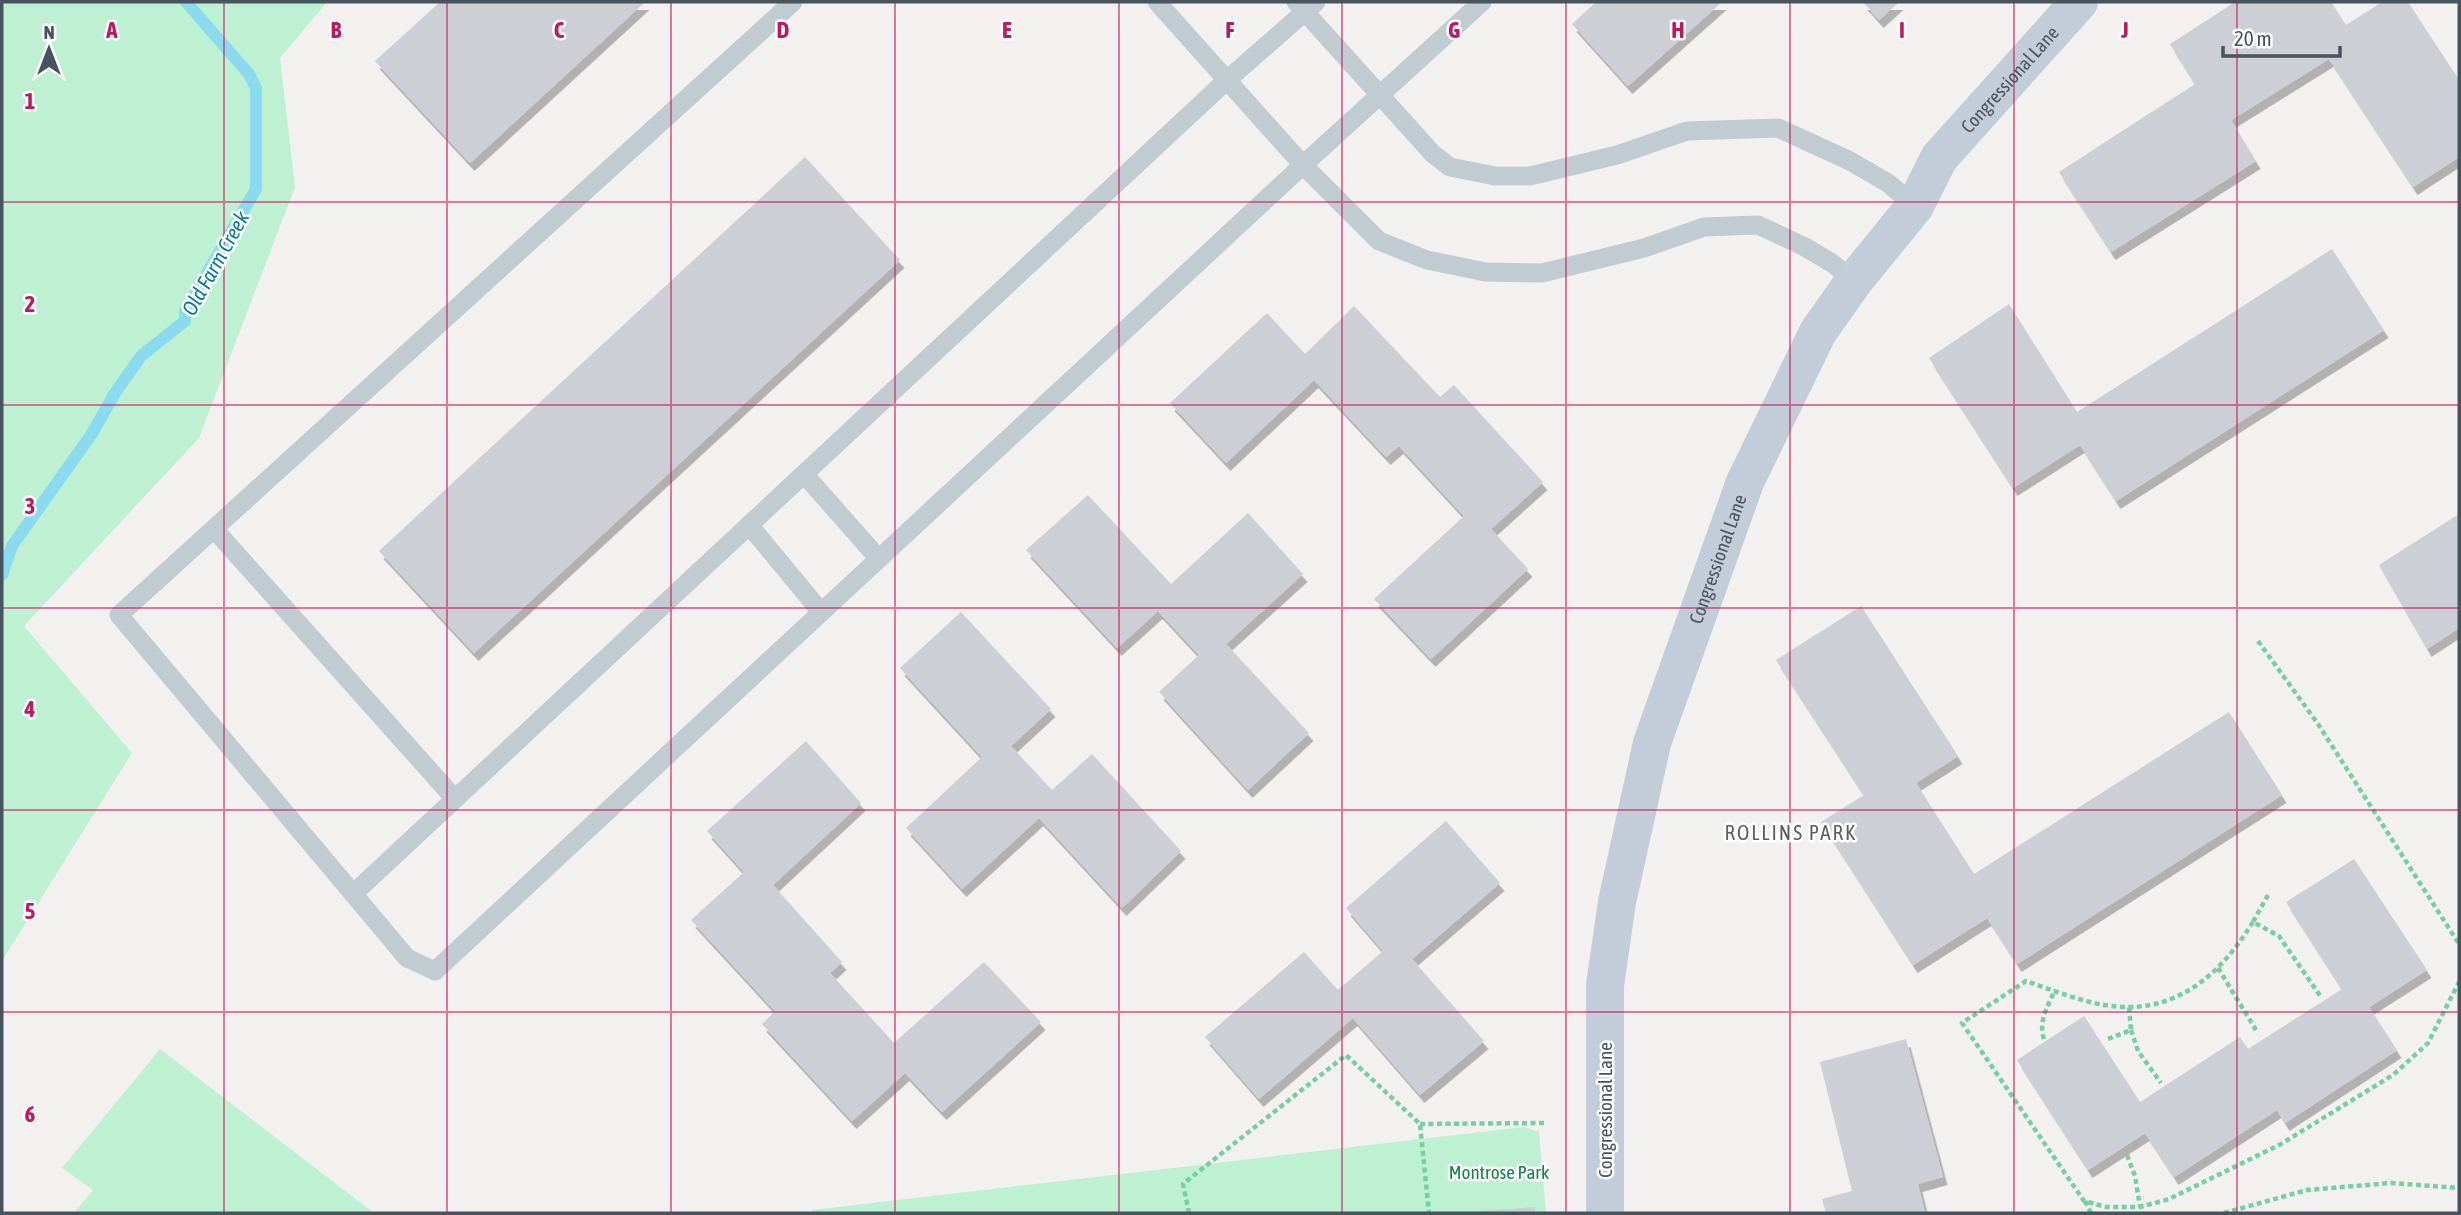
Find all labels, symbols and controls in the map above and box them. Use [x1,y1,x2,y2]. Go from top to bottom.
north arrow [14,14,84,84]
scale bar [2223,14,2340,58]
text: A [105,17,118,43]
text: B [331,17,342,43]
text: C [554,17,565,43]
text: D [777,17,790,43]
text: E [1002,17,1012,43]
text: F [1225,17,1235,43]
text: G [1448,17,1460,43]
text: H [1671,17,1685,43]
text: I [1899,17,1905,43]
text: J [2120,17,2129,43]
text: N [43,21,55,43]
street label: Congressional Lane [1956,22,2063,137]
text: 20 m [2234,26,2272,50]
text: 1 [25,88,36,114]
water label: Old Farm Creek [177,206,254,319]
text: 2 [25,291,35,317]
street label: Congressional Lane [1684,491,1751,627]
text: 3 [25,493,35,519]
text: 4 [24,696,36,722]
district label: ROLLINS PARK [1725,820,1857,844]
text: 5 [25,898,36,924]
street label: Congressional Lane [1594,1042,1616,1178]
text: 6 [25,1101,36,1127]
park label: Montrose Park [1449,1161,1550,1183]

